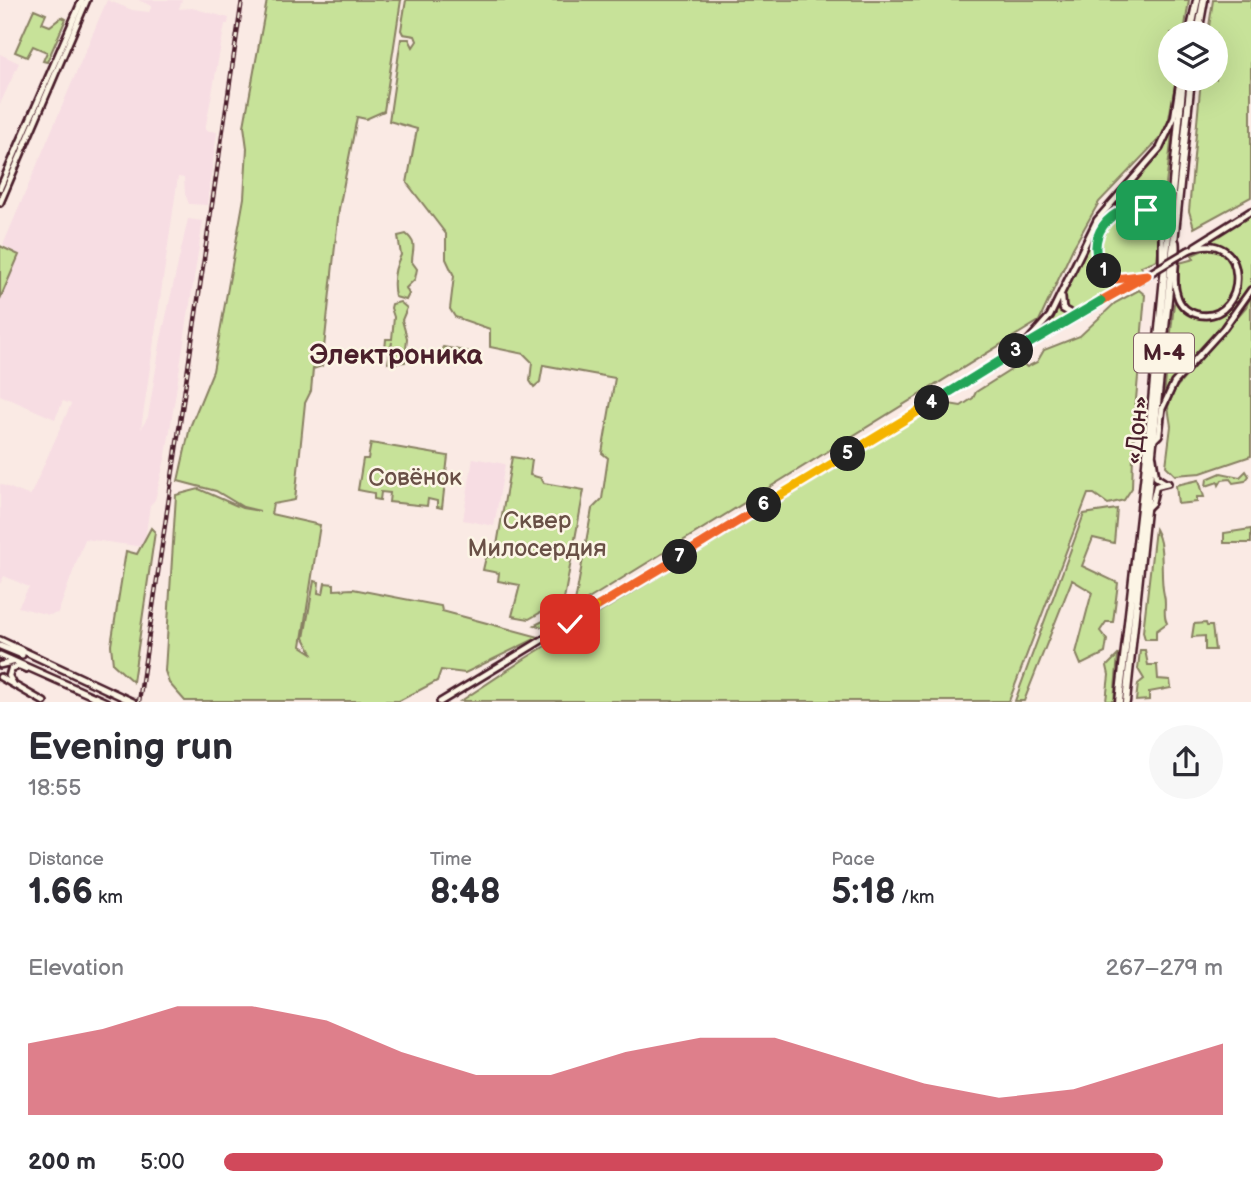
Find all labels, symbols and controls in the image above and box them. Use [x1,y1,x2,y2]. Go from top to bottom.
map controls [1158,21,1228,91]
button: layers [1158,21,1228,91]
pin [1116,180,1176,240]
icon: arrive [1127,191,1165,229]
pin: 1 [1086,254,1122,288]
text: 1 [1100,259,1108,282]
pin: 3 [998,334,1034,368]
road number: М-4 [1134,334,1194,372]
district label: Электроника [309,339,483,372]
text: 3 [1010,339,1021,362]
pin: 4 [914,386,950,420]
text: 4 [926,391,937,414]
street label: «Дон» [1119,394,1155,466]
pin: 5 [830,436,866,472]
text: 5 [842,442,853,465]
park label: Совёнок [368,463,462,492]
pin: 6 [746,488,782,522]
text: 6 [758,493,769,516]
park label: Сквер Милосердия [468,506,606,563]
pin: 7 [662,540,698,574]
text: 7 [674,545,685,568]
pin [540,594,600,654]
icon: check [551,605,589,643]
text: Evening run [28,725,233,770]
button: share [1149,725,1223,799]
text: 18:55 [28,774,81,802]
text: Distance [28,848,104,871]
text: Time [430,848,472,871]
text: Pace [831,848,875,871]
text: 1.66 [28,871,93,914]
text: 8:48 [430,871,501,914]
text: 5:18 [831,871,896,914]
text: km [93,886,123,909]
text: /km [896,886,934,909]
text: Elevation [28,954,124,982]
text: 267–279 m [1106,954,1223,982]
text: 200 m [28,1148,96,1176]
text: 5:00 [140,1148,185,1176]

